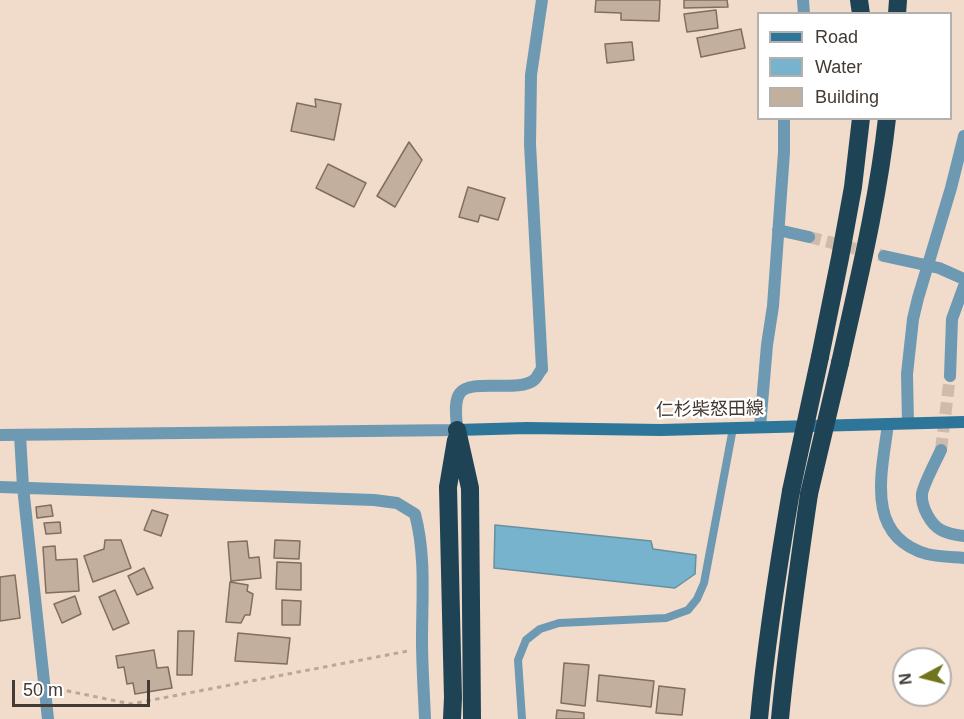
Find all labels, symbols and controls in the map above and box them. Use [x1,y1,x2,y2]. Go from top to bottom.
legend [757,12,952,120]
text: Road [815,27,858,47]
text: Water [815,57,862,77]
text: Building [815,87,879,107]
street label: 仁杉柴怒田線 [656,398,764,422]
north arrow [892,647,952,707]
scale bar [15,668,153,706]
text: N [896,672,915,686]
text: 50 m [23,680,63,700]

